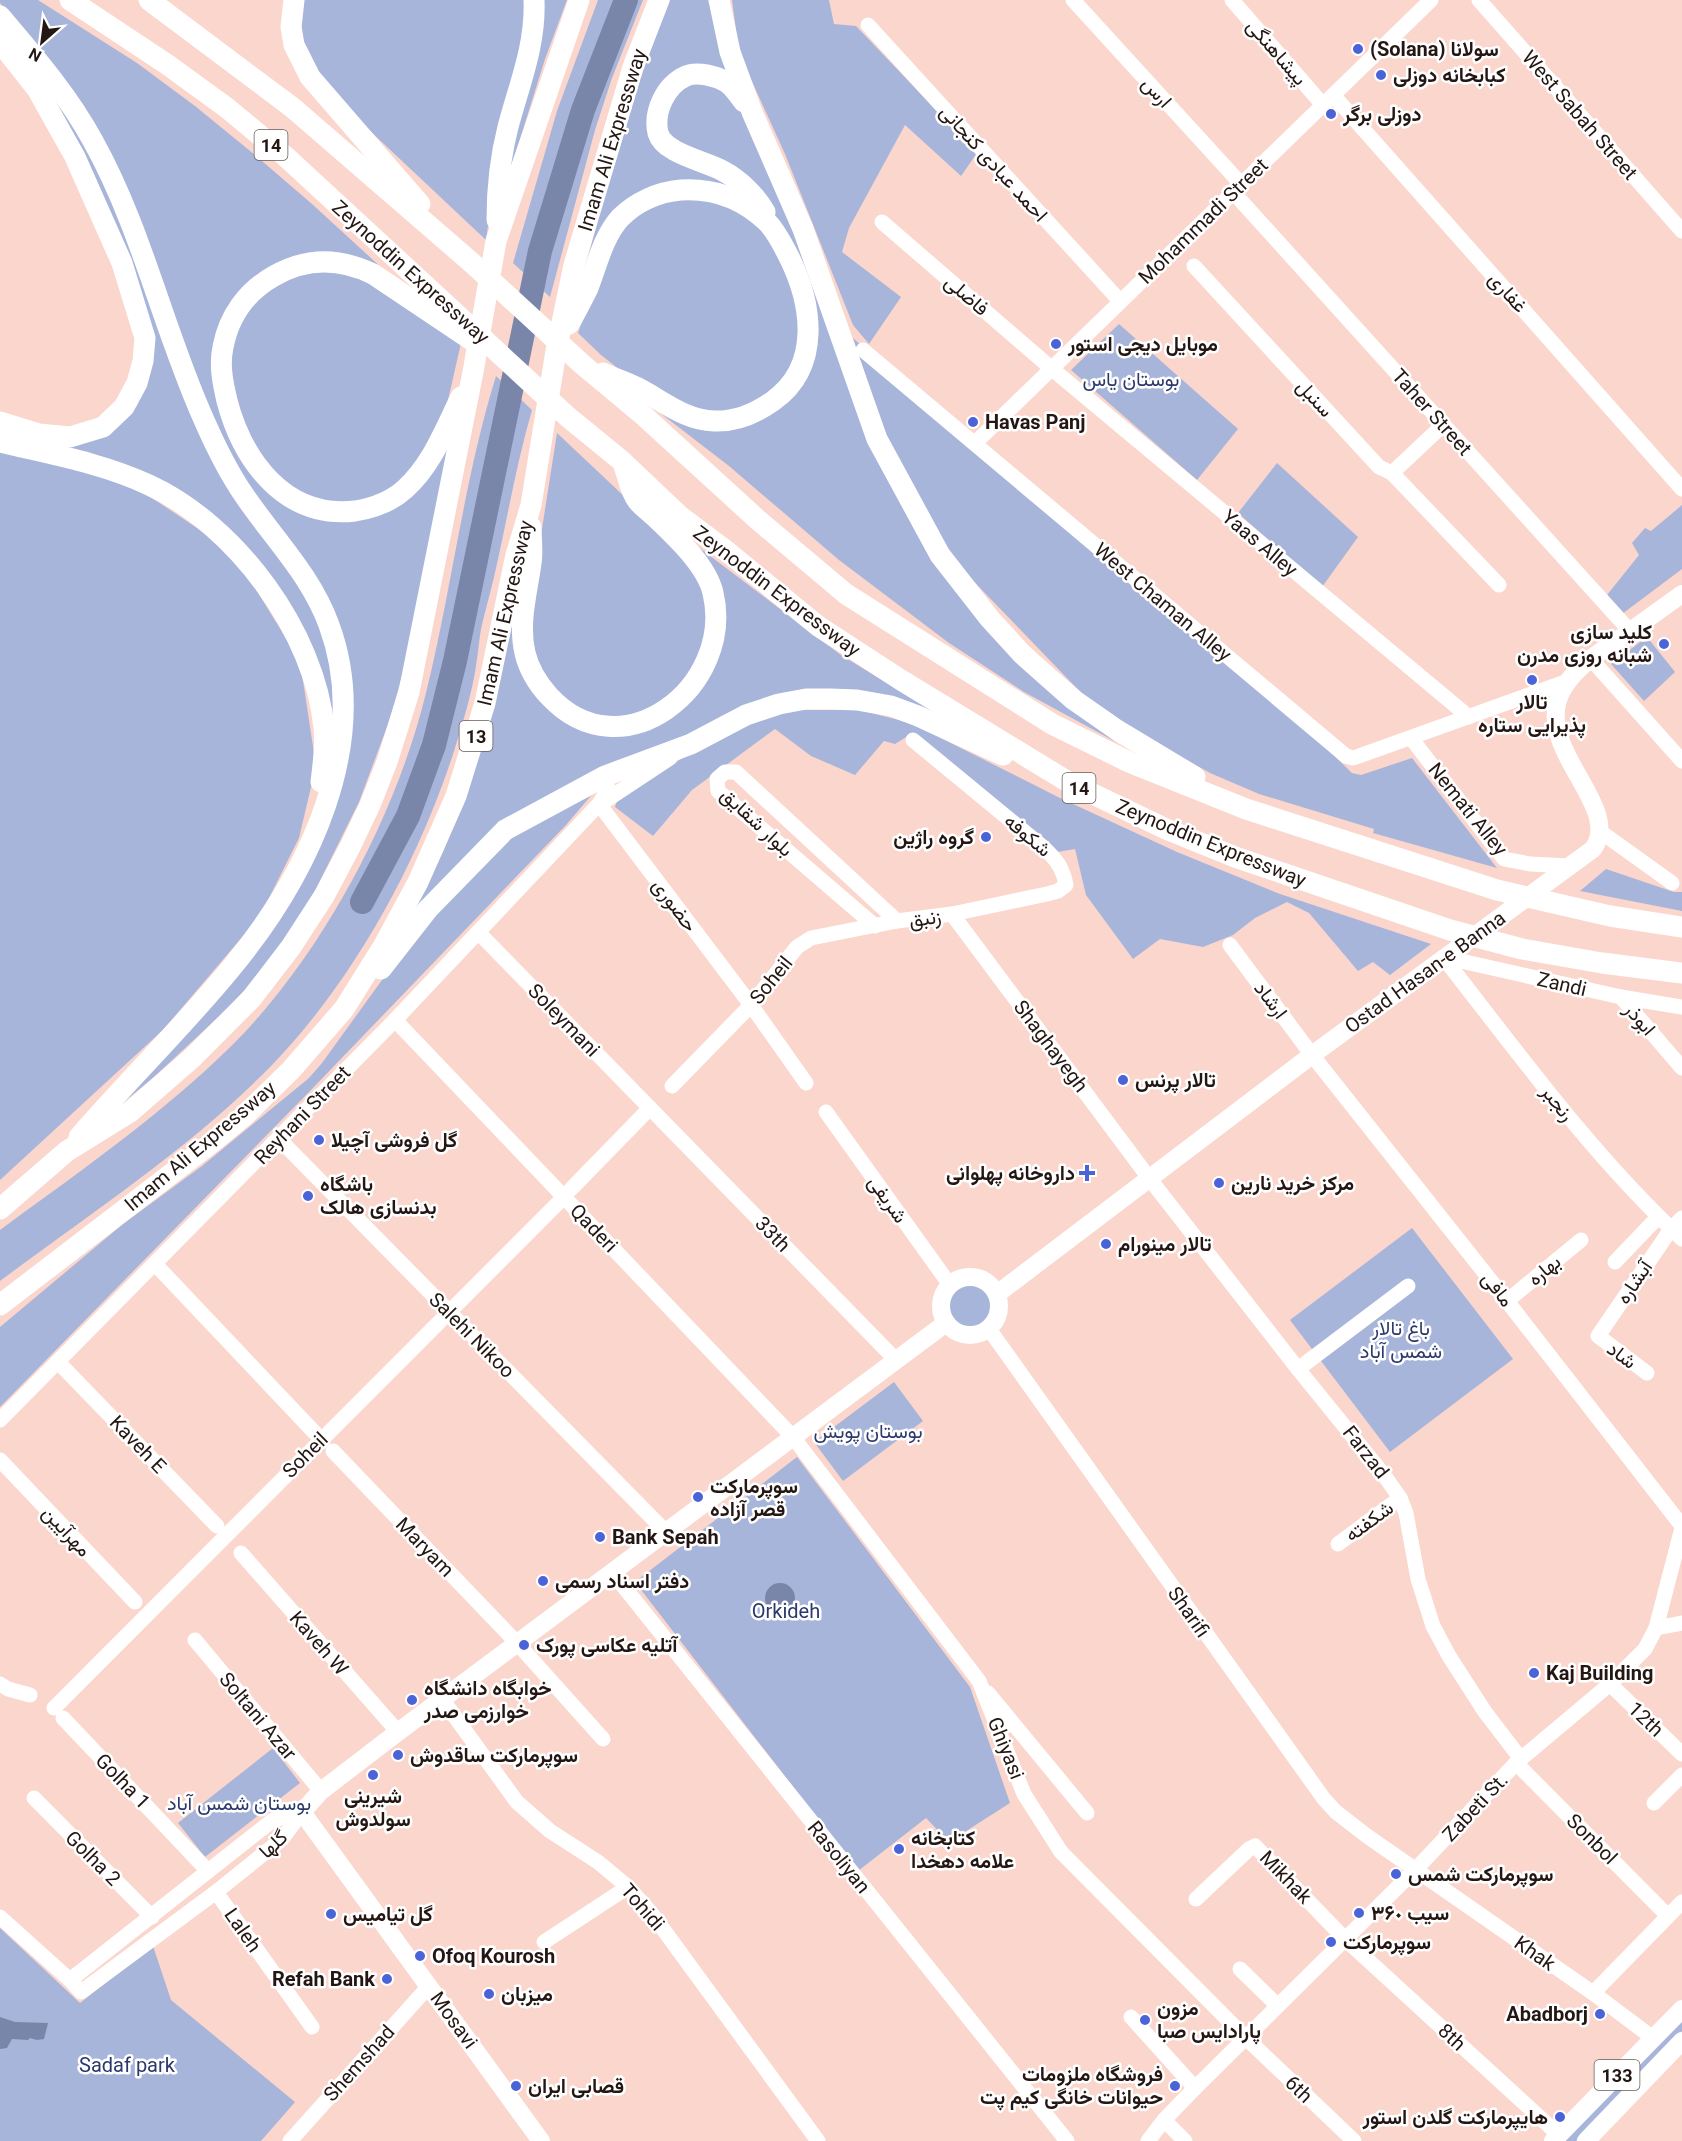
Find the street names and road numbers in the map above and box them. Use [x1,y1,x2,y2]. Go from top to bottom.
street label: پیشاهنگی [1240,14,1312,91]
street label: Imam Ali Expressway [573,45,651,234]
street label: West Sabah Street [1517,45,1643,185]
street label: ارس [1136,71,1177,113]
street label: احمد عبادی کنجانی [935,99,1053,227]
road number: 14 [254,130,288,160]
street label: Mohammadi Street [1133,153,1273,289]
street label: Zeynoddin Expressway [327,195,495,349]
street label: غفاری [1483,267,1533,318]
street label: فاضلی [940,269,994,321]
street label: Taher Street [1387,364,1477,460]
street label: سنبل [1292,374,1338,422]
street label: Yaas Alley [1217,505,1303,582]
street label: Imam Ali Expressway [472,517,538,708]
street label: Zeynoddin Expressway [689,520,866,662]
street label: West Chaman Alley [1089,538,1237,667]
road number: 13 [460,721,492,751]
street label: Nemati Alley [1423,758,1513,861]
road number: 14 [1062,773,1096,803]
street label: بلوار شقایق [715,782,798,862]
street label: Zeynoddin Expressway [1112,794,1310,892]
street label: شکوفه [999,808,1057,862]
street label: حضوری [646,874,703,937]
street label: زنبق [907,904,943,933]
street label: Ostad Hasan-e Banna [1340,906,1510,1038]
street label: Soheil [744,951,798,1009]
street label: Zandi [1535,967,1589,1001]
street label: ارشاد [1248,977,1293,1024]
street label: Soleymani [523,978,605,1062]
street label: Shaghayegh [1009,995,1093,1097]
street label: ابوذر [1618,997,1661,1041]
street label: Reyhani Street [249,1061,355,1169]
street label: Imam Ali Expressway [120,1076,281,1216]
street label: رنجبر [1535,1079,1580,1127]
street label: شریفی [862,1171,913,1228]
street label: Qaderi [565,1199,623,1257]
street label: 33th [750,1211,796,1257]
street label: بهاره [1523,1249,1566,1291]
street label: آبشاره [1611,1255,1659,1309]
street label: مافی [1477,1267,1519,1311]
street label: Salehi Nikoo [424,1287,520,1383]
street label: شاد [1603,1336,1641,1374]
street label: Kaveh E [105,1410,171,1478]
street label: Farzad [1338,1421,1394,1483]
street label: Soheil [277,1427,333,1483]
street label: شکفته [1340,1495,1398,1547]
street label: مهرآیین [37,1501,97,1562]
street label: Maryam [391,1512,459,1582]
street label: Sharifi [1163,1582,1215,1642]
street label: Kaveh W [285,1606,354,1680]
street label: Soltani Azar [214,1667,302,1765]
street label: 12th [1623,1696,1669,1742]
street label: Ghiyasi [983,1713,1029,1783]
street label: Golha 1 [91,1748,155,1814]
street label: Zabeti St. [1437,1768,1513,1846]
street label: Sonbol [1562,1809,1622,1869]
street label: Rasoliyan [803,1816,875,1898]
street label: Golha 2 [60,1825,126,1891]
street label: گلها [254,1825,293,1864]
street label: Mikhak [1255,1845,1318,1909]
street label: Tohidi [616,1879,670,1935]
street label: Laleh [219,1903,267,1957]
street label: Khak [1510,1930,1561,1976]
street label: Mosavi [425,1987,483,2053]
street label: 8th [1433,2018,1471,2056]
street label: Shemshad [318,2020,400,2106]
road number: 133 [1594,2060,1640,2090]
street label: 6th [1280,2070,1318,2108]

